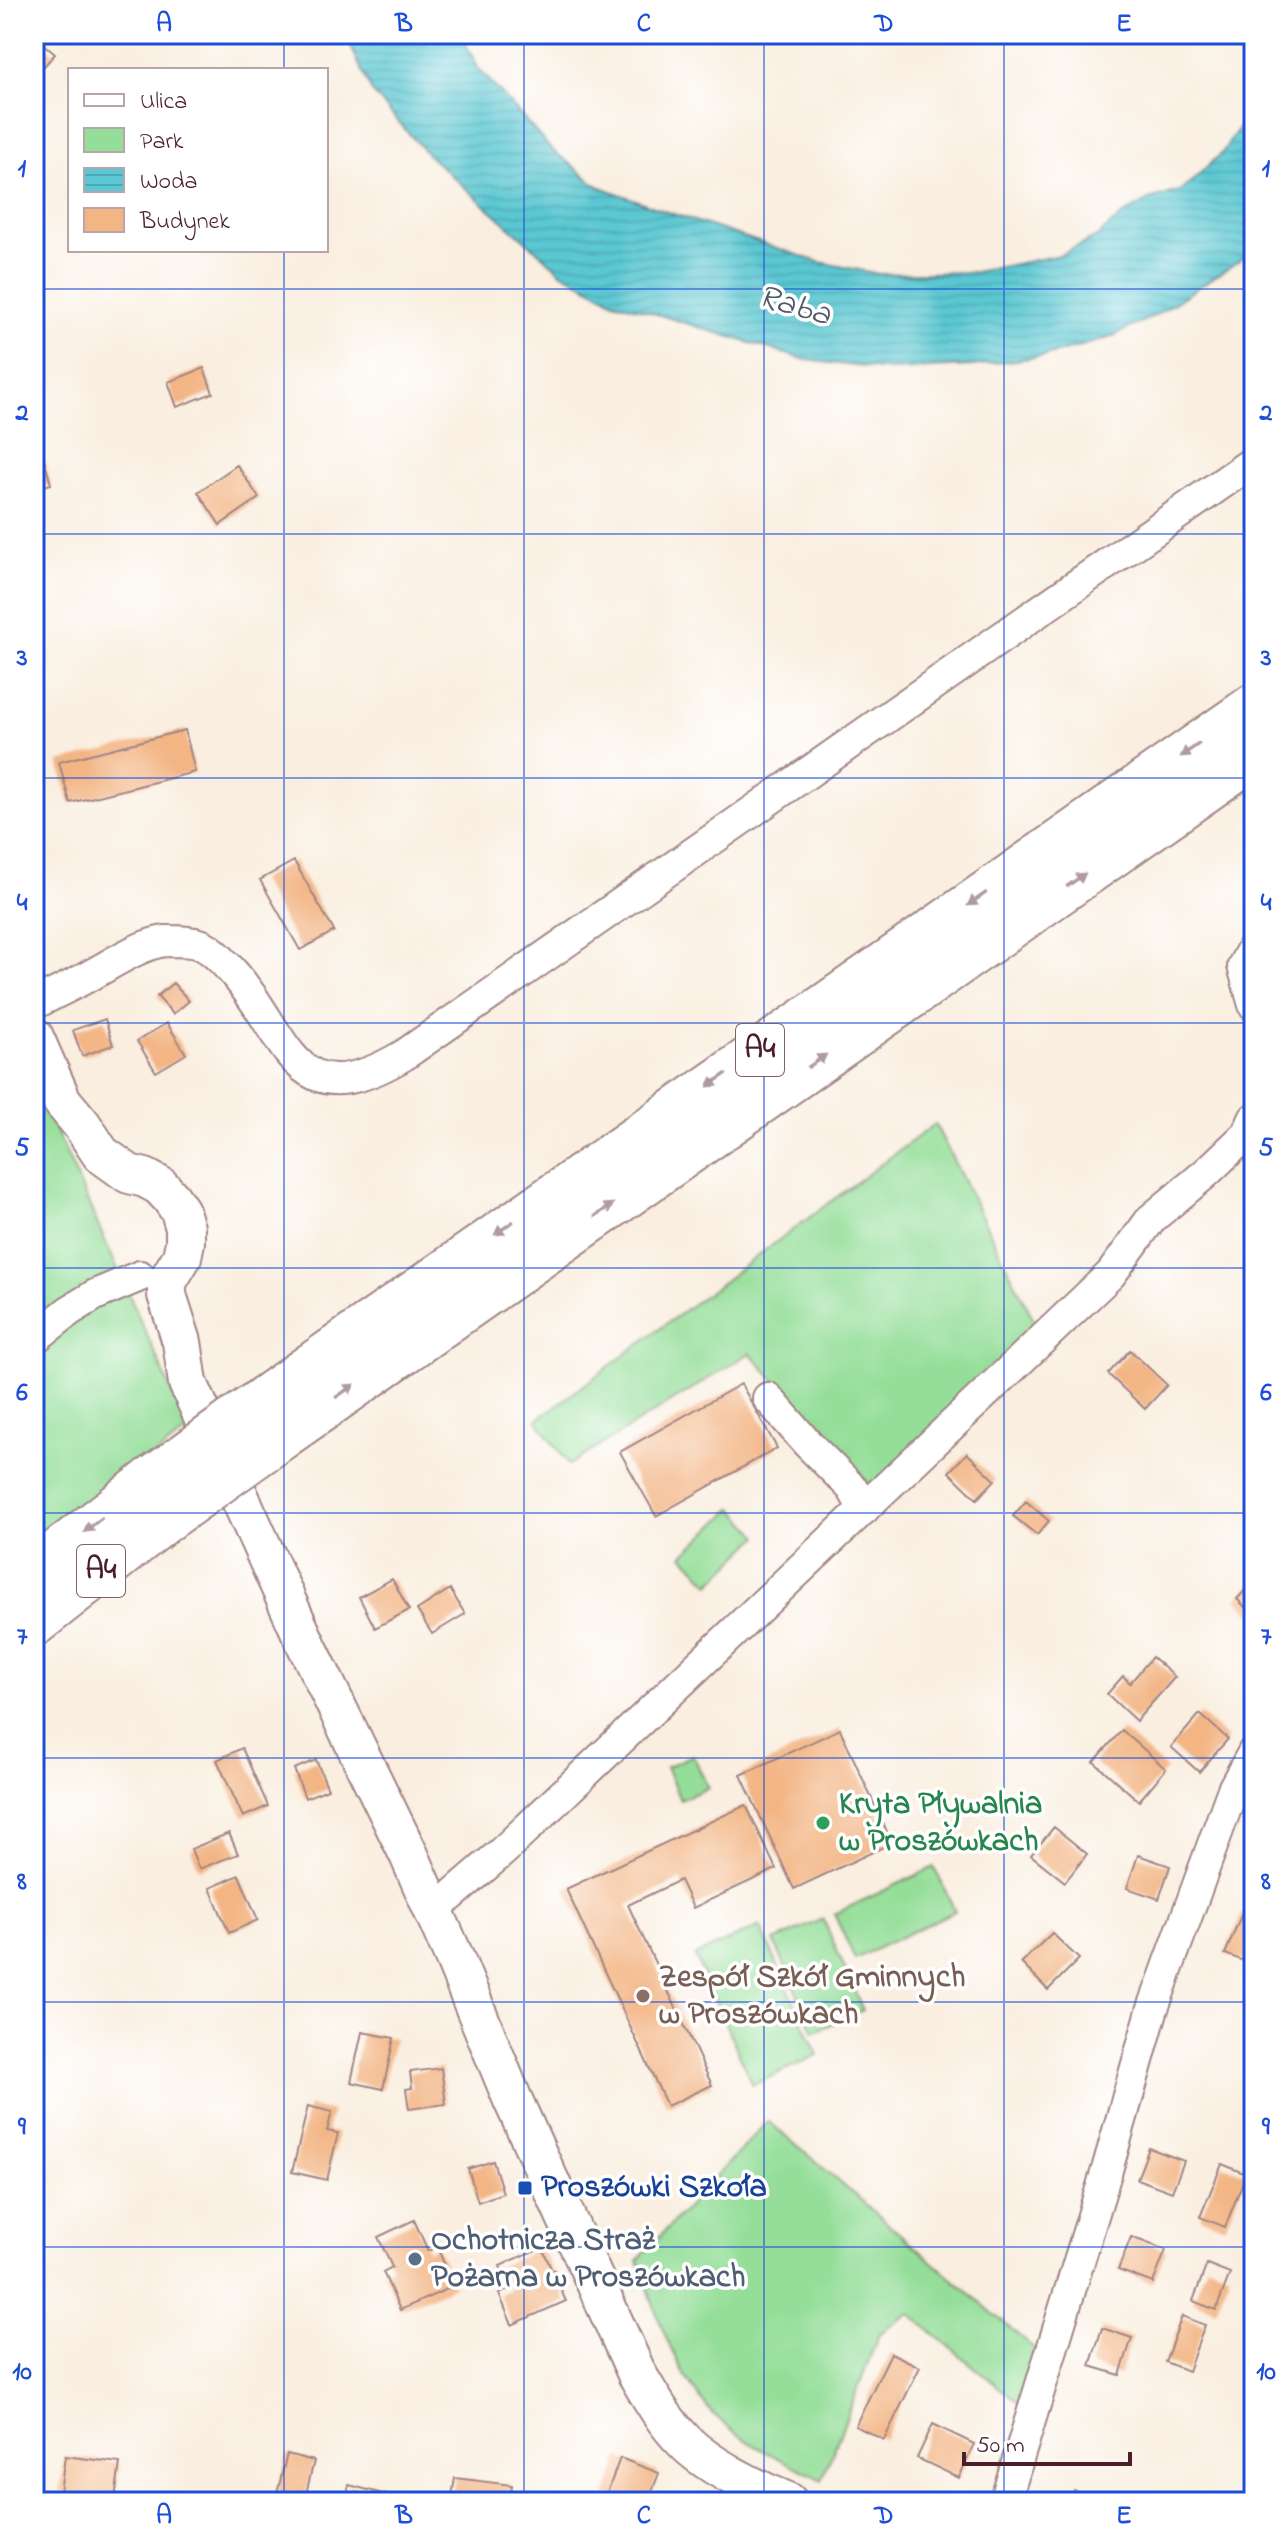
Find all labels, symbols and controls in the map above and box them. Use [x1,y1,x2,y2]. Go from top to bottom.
text: A [156,6,172,44]
text: B [394,6,413,44]
text: C [637,6,651,44]
text: D [873,6,894,44]
text: E [1116,6,1132,44]
legend [68,68,328,252]
text: Ulica [140,85,187,120]
text: Park [140,125,184,160]
text: 1 [18,151,27,189]
text: 1 [1262,151,1271,189]
text: Woda [140,165,198,200]
text: Budynek [139,205,230,241]
water label: Raba [752,273,837,341]
text: 2 [15,395,29,433]
text: 2 [1259,395,1273,433]
text: 3 [16,640,28,678]
text: 3 [1260,640,1272,678]
one-way arrow [1180,742,1201,757]
one-way arrow [1066,873,1087,888]
text: 4 [17,885,28,923]
text: 4 [1261,885,1272,923]
one-way arrow [966,891,987,906]
road number: A4 [736,1024,784,1076]
one-way arrow [807,1054,828,1069]
one-way arrow [707,1072,728,1087]
text: 5 [15,1130,30,1168]
text: 5 [1259,1130,1274,1168]
one-way arrow [593,1203,614,1218]
one-way arrow [494,1220,515,1235]
text: 6 [16,1375,28,1413]
text: 6 [1260,1375,1272,1413]
one-way arrow [335,1384,356,1399]
one-way arrow [83,1516,103,1532]
road number: A4 [77,1545,125,1597]
text: 7 [17,1619,28,1657]
text: 7 [1261,1619,1272,1657]
place label: Kryta Pływalnia w Proszówkach [839,1782,1042,1866]
marker: Kryta Pływalnia w Proszówkach [814,1814,832,1832]
text: 8 [16,1864,27,1902]
text: 8 [1260,1864,1271,1902]
place label: Zespół Szkół Gminnych w Proszówkach [659,1955,965,2039]
marker: Zespół Szkół Gminnych w Proszówkach [634,1987,652,2005]
text: 9 [17,2109,27,2147]
text: 9 [1261,2109,1271,2147]
place label: Proszówki Szkoła [541,2165,767,2212]
marker: Proszówki Szkoła [516,2179,534,2197]
place label: Ochotnicza Straż Pożarna w Proszówkach [431,2218,745,2302]
marker: Ochotnicza Straż Pożarna w Proszówkach [406,2250,424,2268]
text: 10 [12,2354,32,2392]
text: 10 [1256,2354,1276,2392]
scale bar [964,2416,1130,2466]
text: 50 m [976,2429,1025,2464]
text: A [156,2498,172,2536]
text: B [394,2498,413,2536]
text: C [637,2498,651,2536]
text: D [873,2498,894,2536]
text: E [1116,2498,1132,2536]

